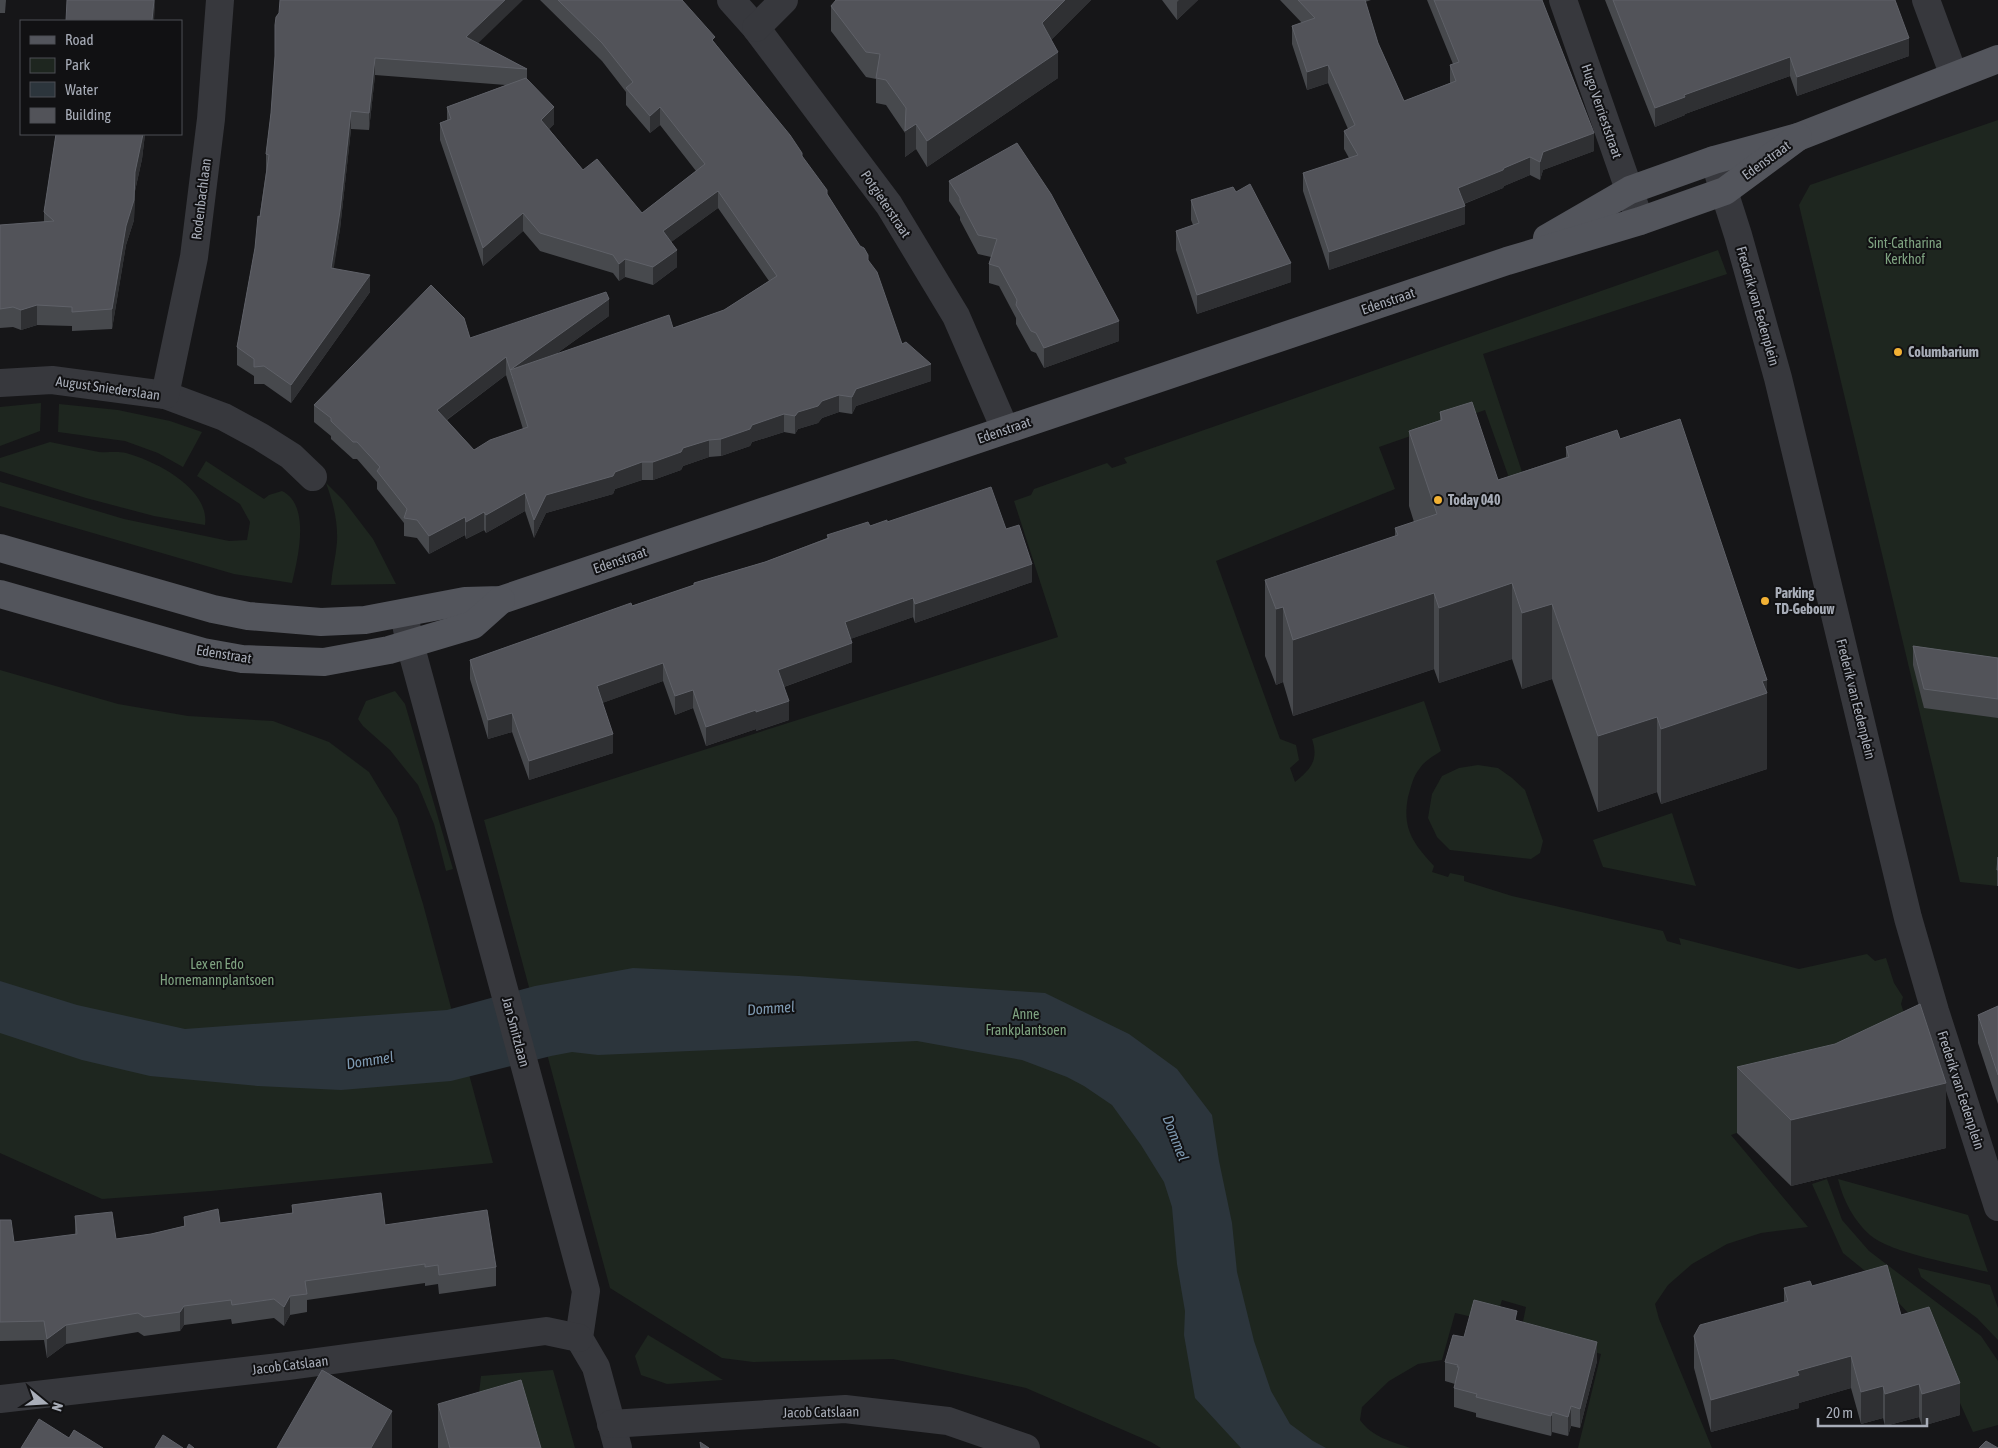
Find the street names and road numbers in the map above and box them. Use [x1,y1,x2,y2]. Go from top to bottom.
street label: Hugo Verrieststraat [1578,62,1626,160]
street label: Edenstraat [1739,137,1793,183]
street label: Rodenbachlaan [188,157,214,241]
street label: Potgieterstraat [858,168,914,240]
street label: Frederik van Eedenplein [1733,244,1783,368]
street label: Edenstraat [1359,284,1417,318]
street label: August Sniederslaan [55,373,161,403]
street label: Edenstraat [975,413,1033,447]
street label: Edenstraat [591,543,649,577]
street label: Frederik van Eedenplein [1833,637,1879,761]
street label: Edenstraat [195,642,253,666]
street label: Jan Smitzlaan [499,995,533,1069]
street label: Frederik van Eedenplein [1934,1029,1988,1151]
street label: Jacob Catslaan [251,1352,329,1378]
street label: Jacob Catslaan [783,1403,859,1421]

